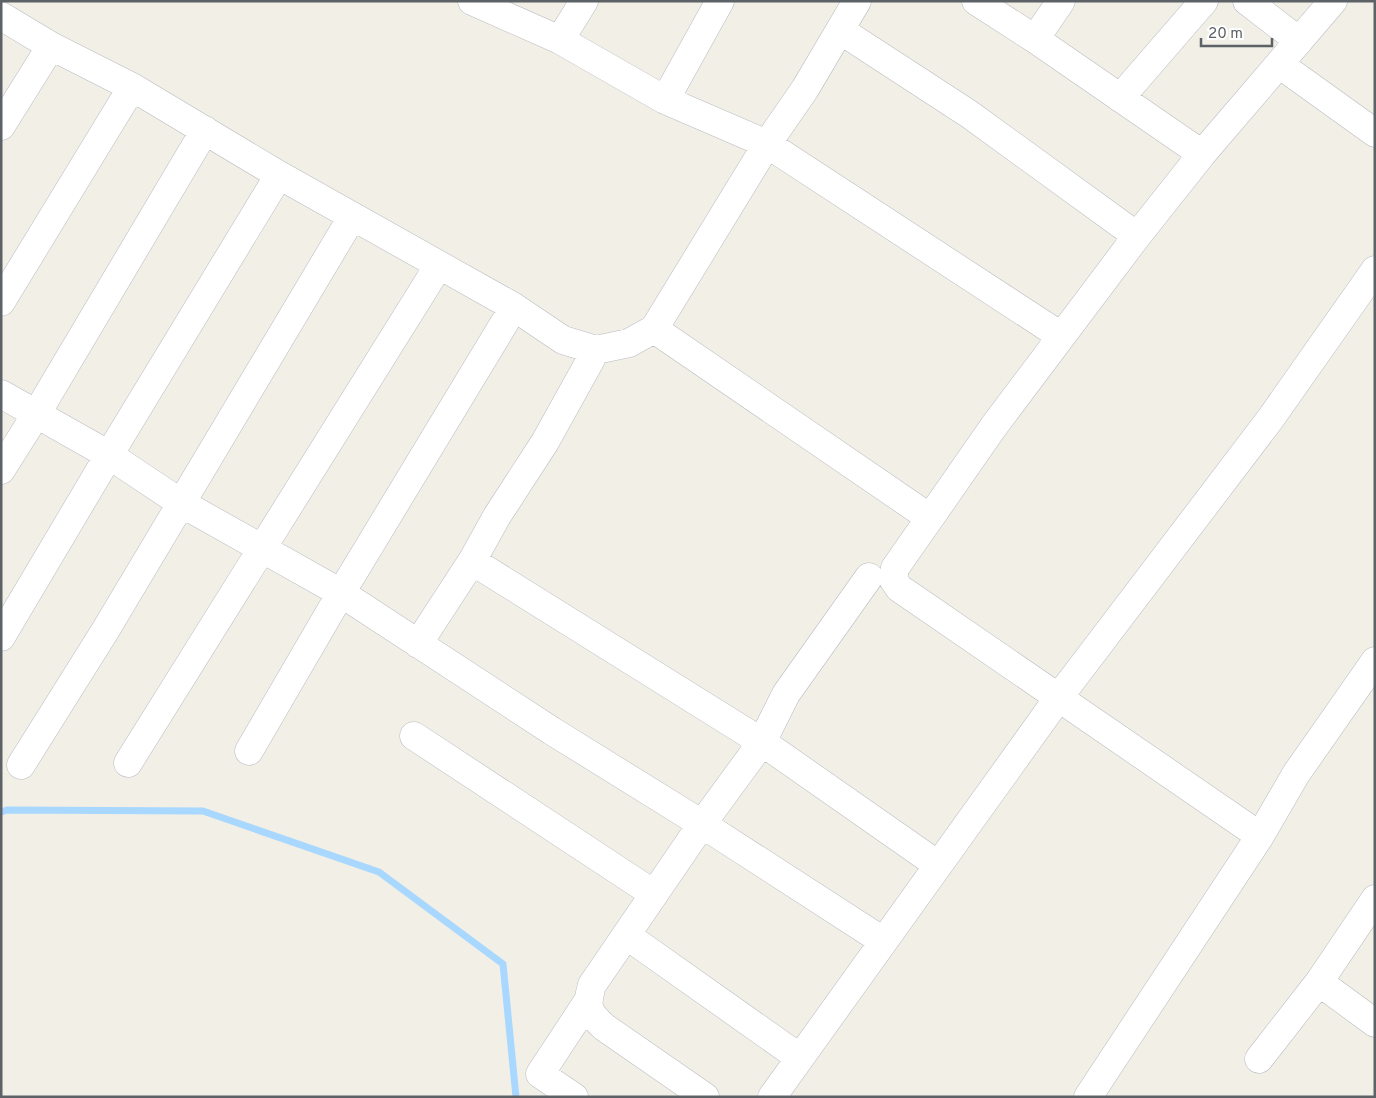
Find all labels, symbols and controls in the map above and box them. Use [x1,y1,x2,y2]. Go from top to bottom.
scale bar [1201,15,1272,47]
text: 20 m [1208,25,1243,44]

